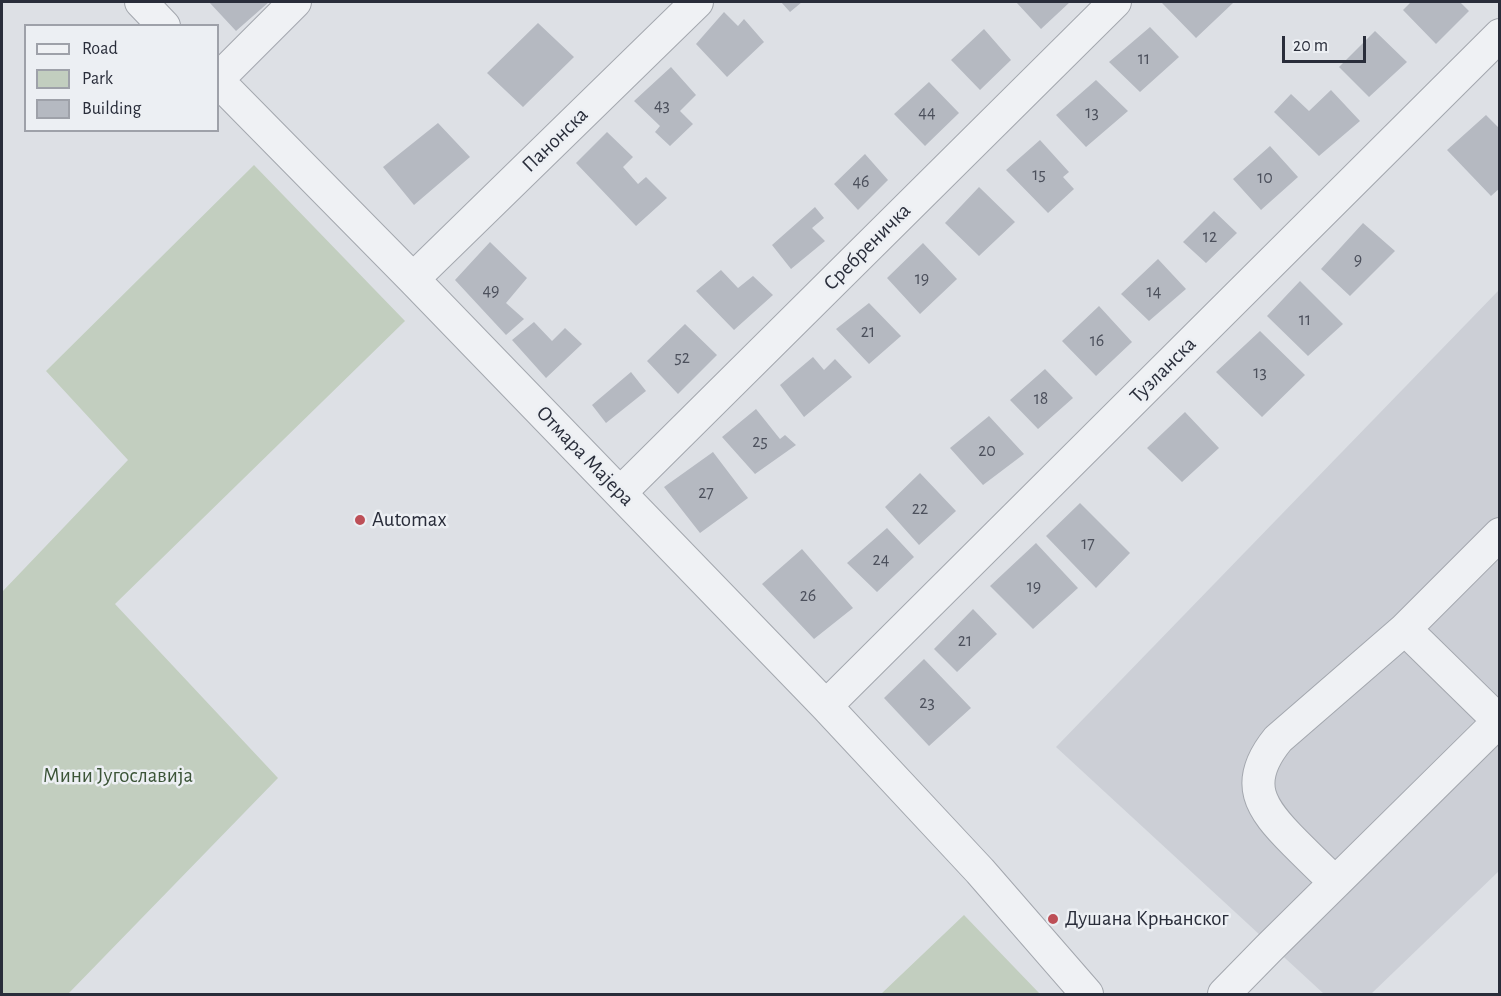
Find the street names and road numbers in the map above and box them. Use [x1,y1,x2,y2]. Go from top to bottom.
street label: Панонска [517,102,593,178]
street label: Сребреничка [818,198,916,296]
street label: Тузланска [1125,332,1201,408]
street label: Отмара Мајера [531,400,639,512]

